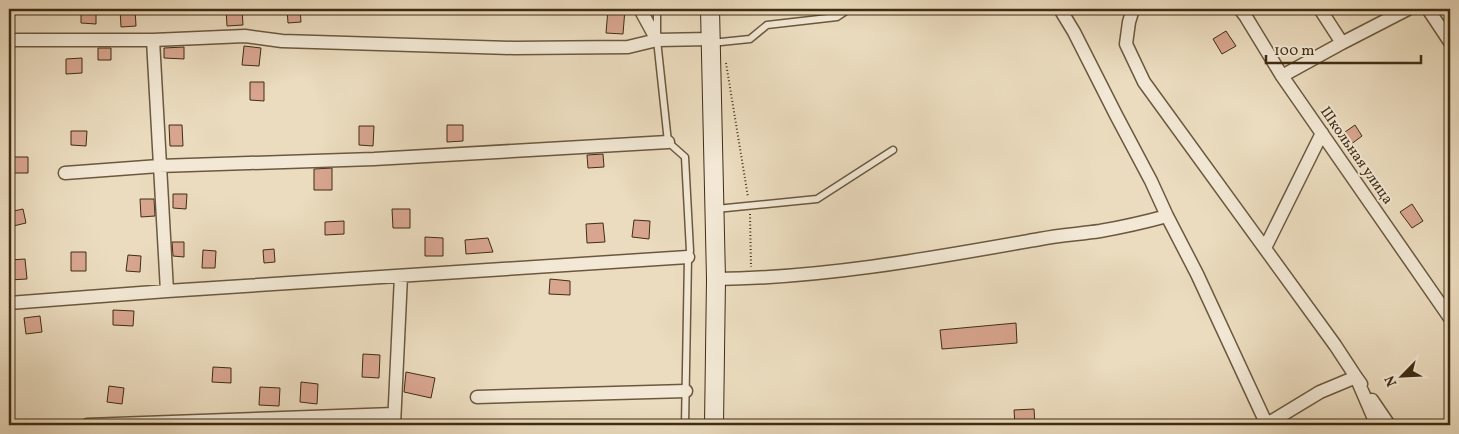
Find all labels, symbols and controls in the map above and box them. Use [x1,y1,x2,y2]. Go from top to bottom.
scale bar [1266,32,1422,64]
text: 100 m [1274,41,1314,62]
street label: Школьная улица [1314,103,1397,209]
north arrow [1376,352,1426,402]
text: N [1381,372,1402,389]

